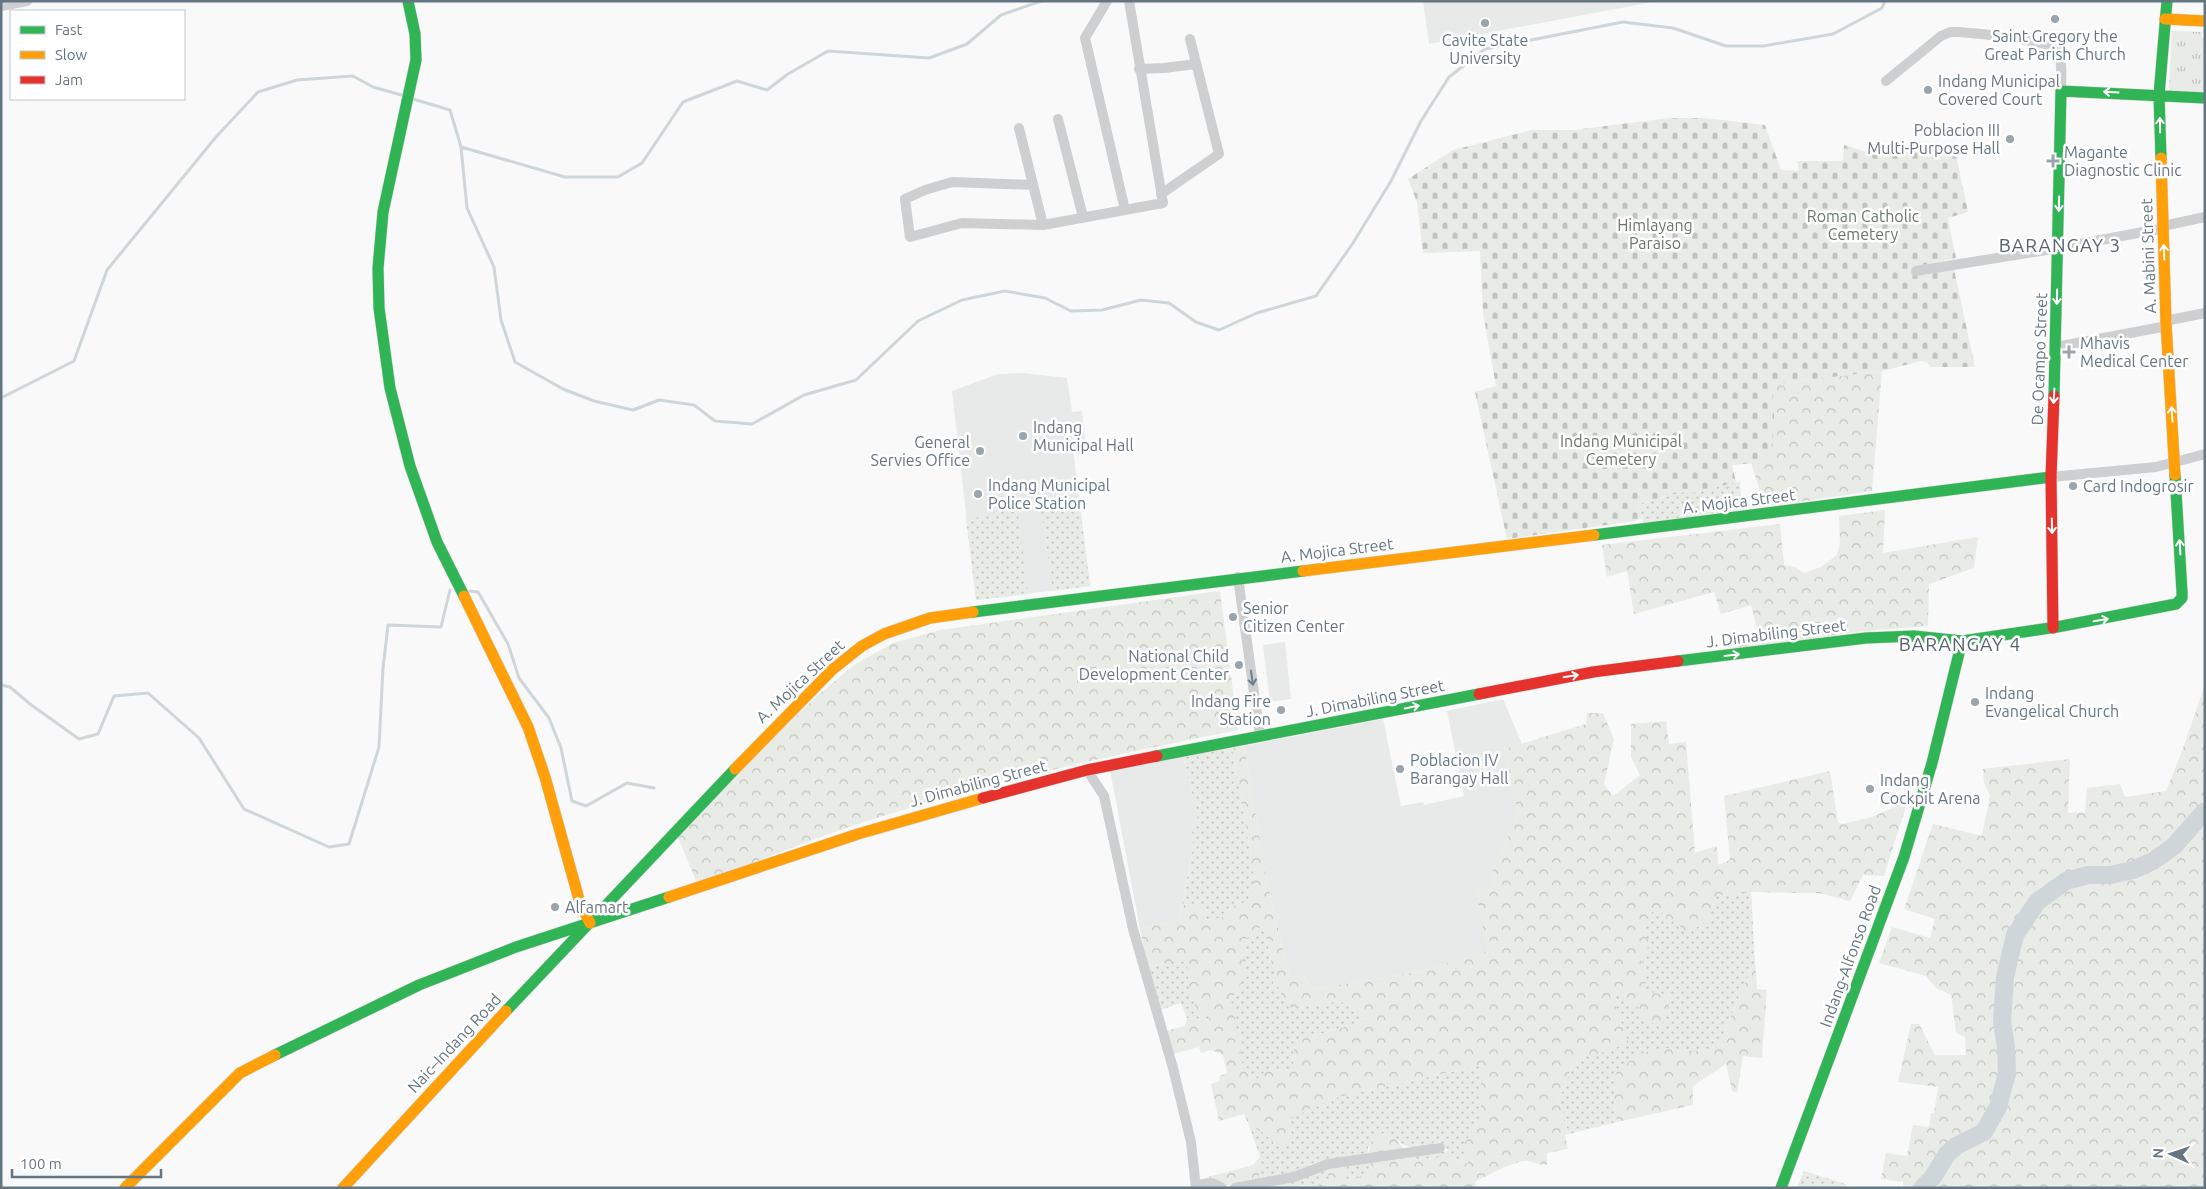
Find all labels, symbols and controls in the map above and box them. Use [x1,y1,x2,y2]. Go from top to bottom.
legend [10,10,185,100]
marker: Saint Gregory the Great Parish Church [2049,13,2061,25]
marker: Cavite State University [1479,17,1491,29]
text: Fast [55,21,83,38]
place label: Saint Gregory the Great Parish Church [1984,27,2126,63]
place label: Cavite State University [1442,31,1528,67]
text: Slow [55,46,88,63]
text: Jam [55,71,83,88]
place label: Indang Municipal Covered Court [1938,72,2060,108]
marker: Indang Municipal Covered Court [1922,84,1934,96]
one-way arrow [2103,88,2119,97]
one-way arrow [2155,117,2165,134]
place label: Poblacion III Multi-Purpose Hall [1867,121,2000,157]
marker: Poblacion III Multi-Purpose Hall [2004,133,2016,145]
place label: Magante Diagnostic Clinic [2064,143,2182,179]
marker: Magante Diagnostic Clinic [2046,154,2060,168]
one-way arrow [2054,196,2064,212]
street label: A. Mabini Street [2137,197,2159,314]
park label: Roman Catholic Cemetery [1807,207,1920,243]
park label: Himlayang Paraiso [1617,216,1693,252]
district label: BARANGAY 3 [1999,234,2121,256]
one-way arrow [2159,244,2168,260]
one-way arrow [2053,289,2062,305]
street label: De Ocampo Street [2028,292,2050,426]
place label: Mhavis Medical Center [2080,334,2188,370]
marker: Mhavis Medical Center [2062,345,2076,359]
one-way arrow [2050,387,2059,403]
one-way arrow [2168,406,2177,422]
place label: Indang Municipal Hall [1033,418,1134,454]
marker: Indang Municipal Hall [1017,430,1029,442]
park label: Indang Municipal Cemetery [1560,432,1682,468]
place label: General Servies Office [871,433,970,469]
marker: General Servies Office [974,445,986,457]
place label: Indang Municipal Police Station [988,476,1110,512]
place label: Card Indogrosir [2083,477,2194,495]
marker: Card Indogrosir [2067,480,2079,492]
street label: A. Mojica Street [1682,485,1797,517]
marker: Indang Municipal Police Station [972,488,984,500]
one-way arrow [2047,517,2057,533]
street label: A. Mojica Street [1280,534,1395,566]
one-way arrow [2176,539,2185,555]
place label: Senior Citizen Center [1243,599,1345,635]
marker: Senior Citizen Center [1227,611,1239,623]
one-way arrow [2093,614,2109,624]
street label: J. Dimabiling Street [1705,615,1848,651]
district label: BARANGAY 4 [1899,633,2021,655]
street label: A. Mojica Street [752,635,848,726]
place label: National Child Development Center [1079,647,1229,683]
one-way arrow [1724,650,1740,660]
marker: National Child Development Center [1233,659,1245,671]
one-way arrow [1247,669,1257,685]
one-way arrow [1563,670,1579,680]
street label: J. Dimabiling Street [1304,676,1446,720]
place label: Indang Evangelical Church [1985,684,2119,720]
place label: Indang Fire Station [1191,692,1271,728]
marker: Indang Evangelical Church [1969,696,1981,708]
one-way arrow [1403,702,1419,711]
marker: Indang Fire Station [1275,704,1287,716]
place label: Poblacion IV Barangay Hall [1410,751,1508,787]
street label: J. Dimabiling Street [908,756,1049,810]
marker: Poblacion IV Barangay Hall [1394,763,1406,775]
place label: Indang Cockpit Arena [1880,771,1981,807]
marker: Indang Cockpit Arena [1864,783,1876,795]
street label: Indang-Alfonso Road [1816,883,1884,1029]
place label: Alfamart [565,898,629,916]
marker: Alfamart [549,901,561,913]
street label: Naic–Indang Road [404,990,504,1096]
north arrow [2146,1129,2196,1179]
scale bar [12,1146,161,1178]
text: N [2150,1148,2166,1159]
text: 100 m [20,1155,62,1172]

